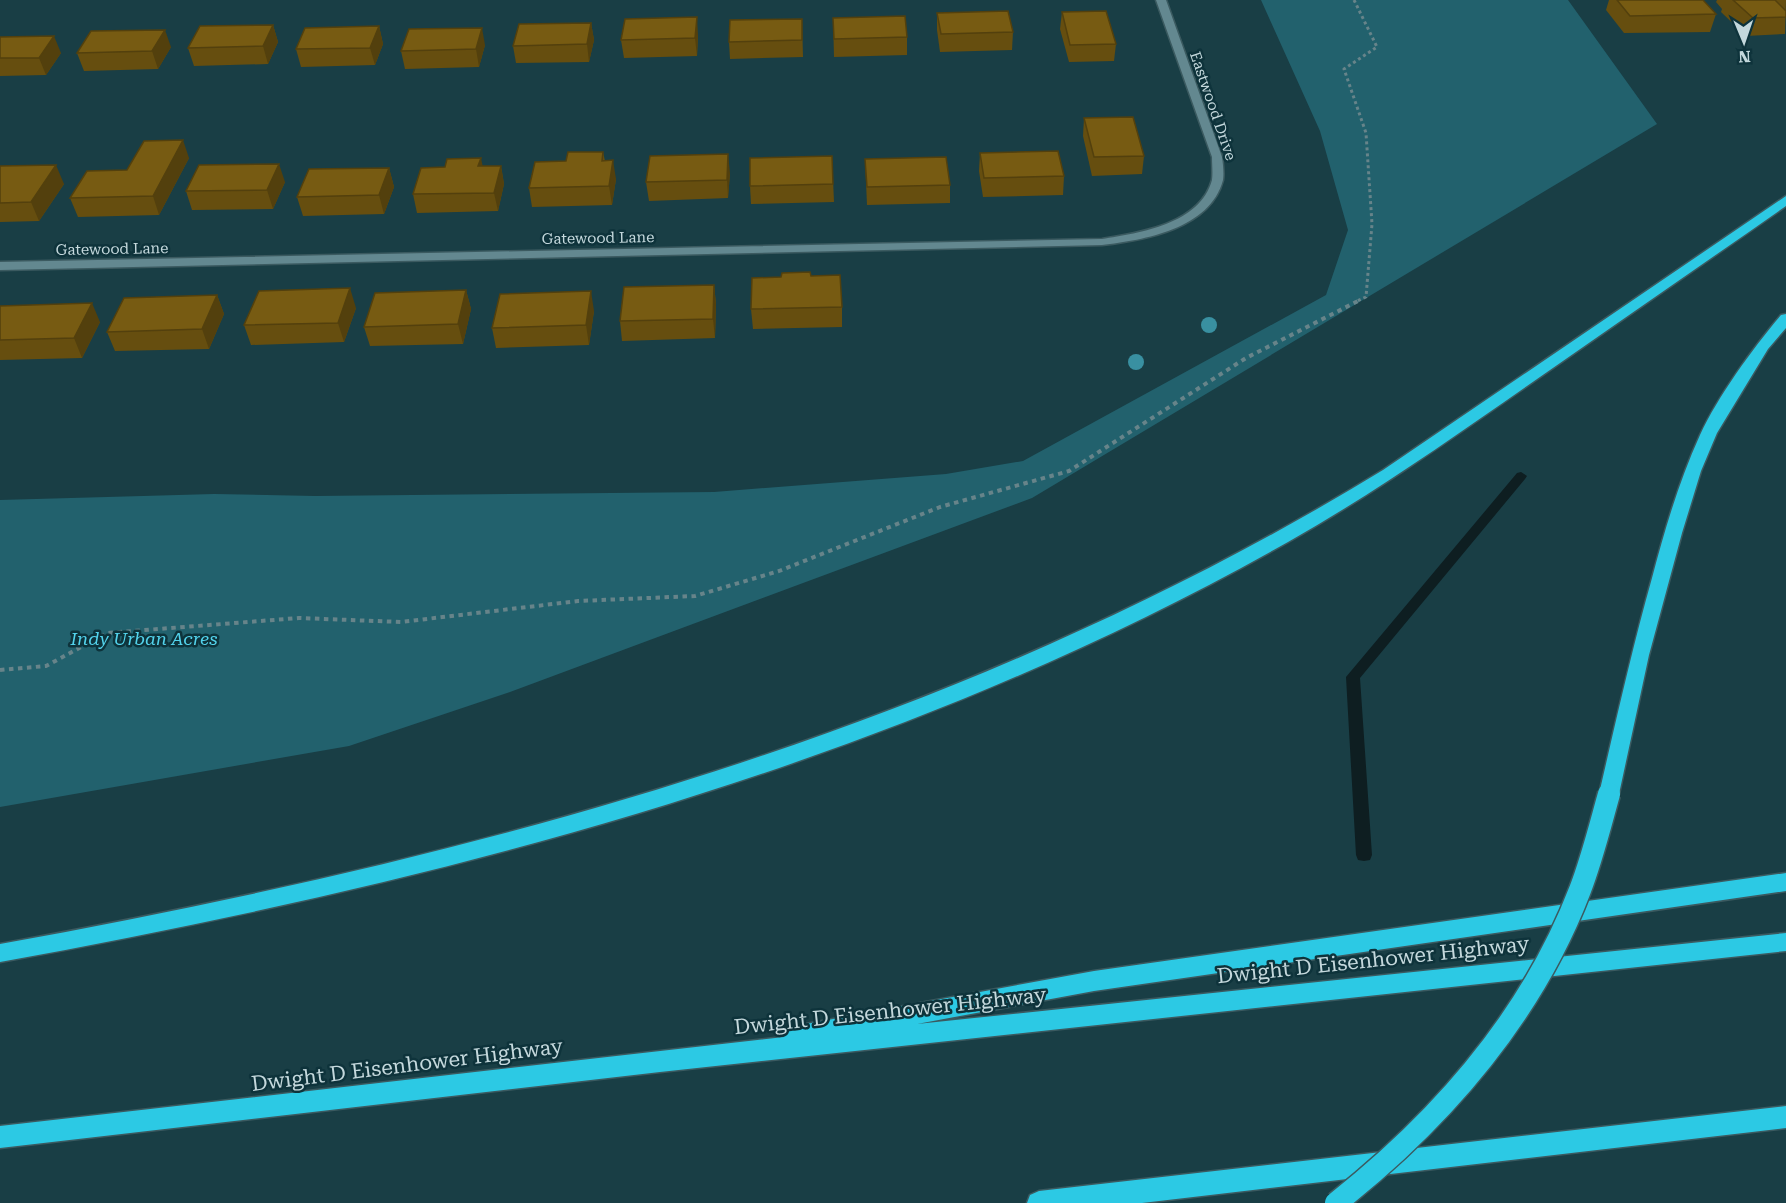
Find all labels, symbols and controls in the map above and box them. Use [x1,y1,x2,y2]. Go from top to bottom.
north arrow [1714,12,1774,72]
text: N [1738,47,1751,66]
street label: Eastwood Drive [1186,49,1240,163]
street label: Gatewood Lane [541,228,655,248]
street label: Gatewood Lane [55,239,169,259]
park label: Indy Urban Acres [69,628,218,649]
street label: Dwight D Eisenhower Highway [1216,932,1531,988]
street label: Dwight D Eisenhower Highway [733,983,1048,1039]
street label: Dwight D Eisenhower Highway [250,1034,565,1096]

